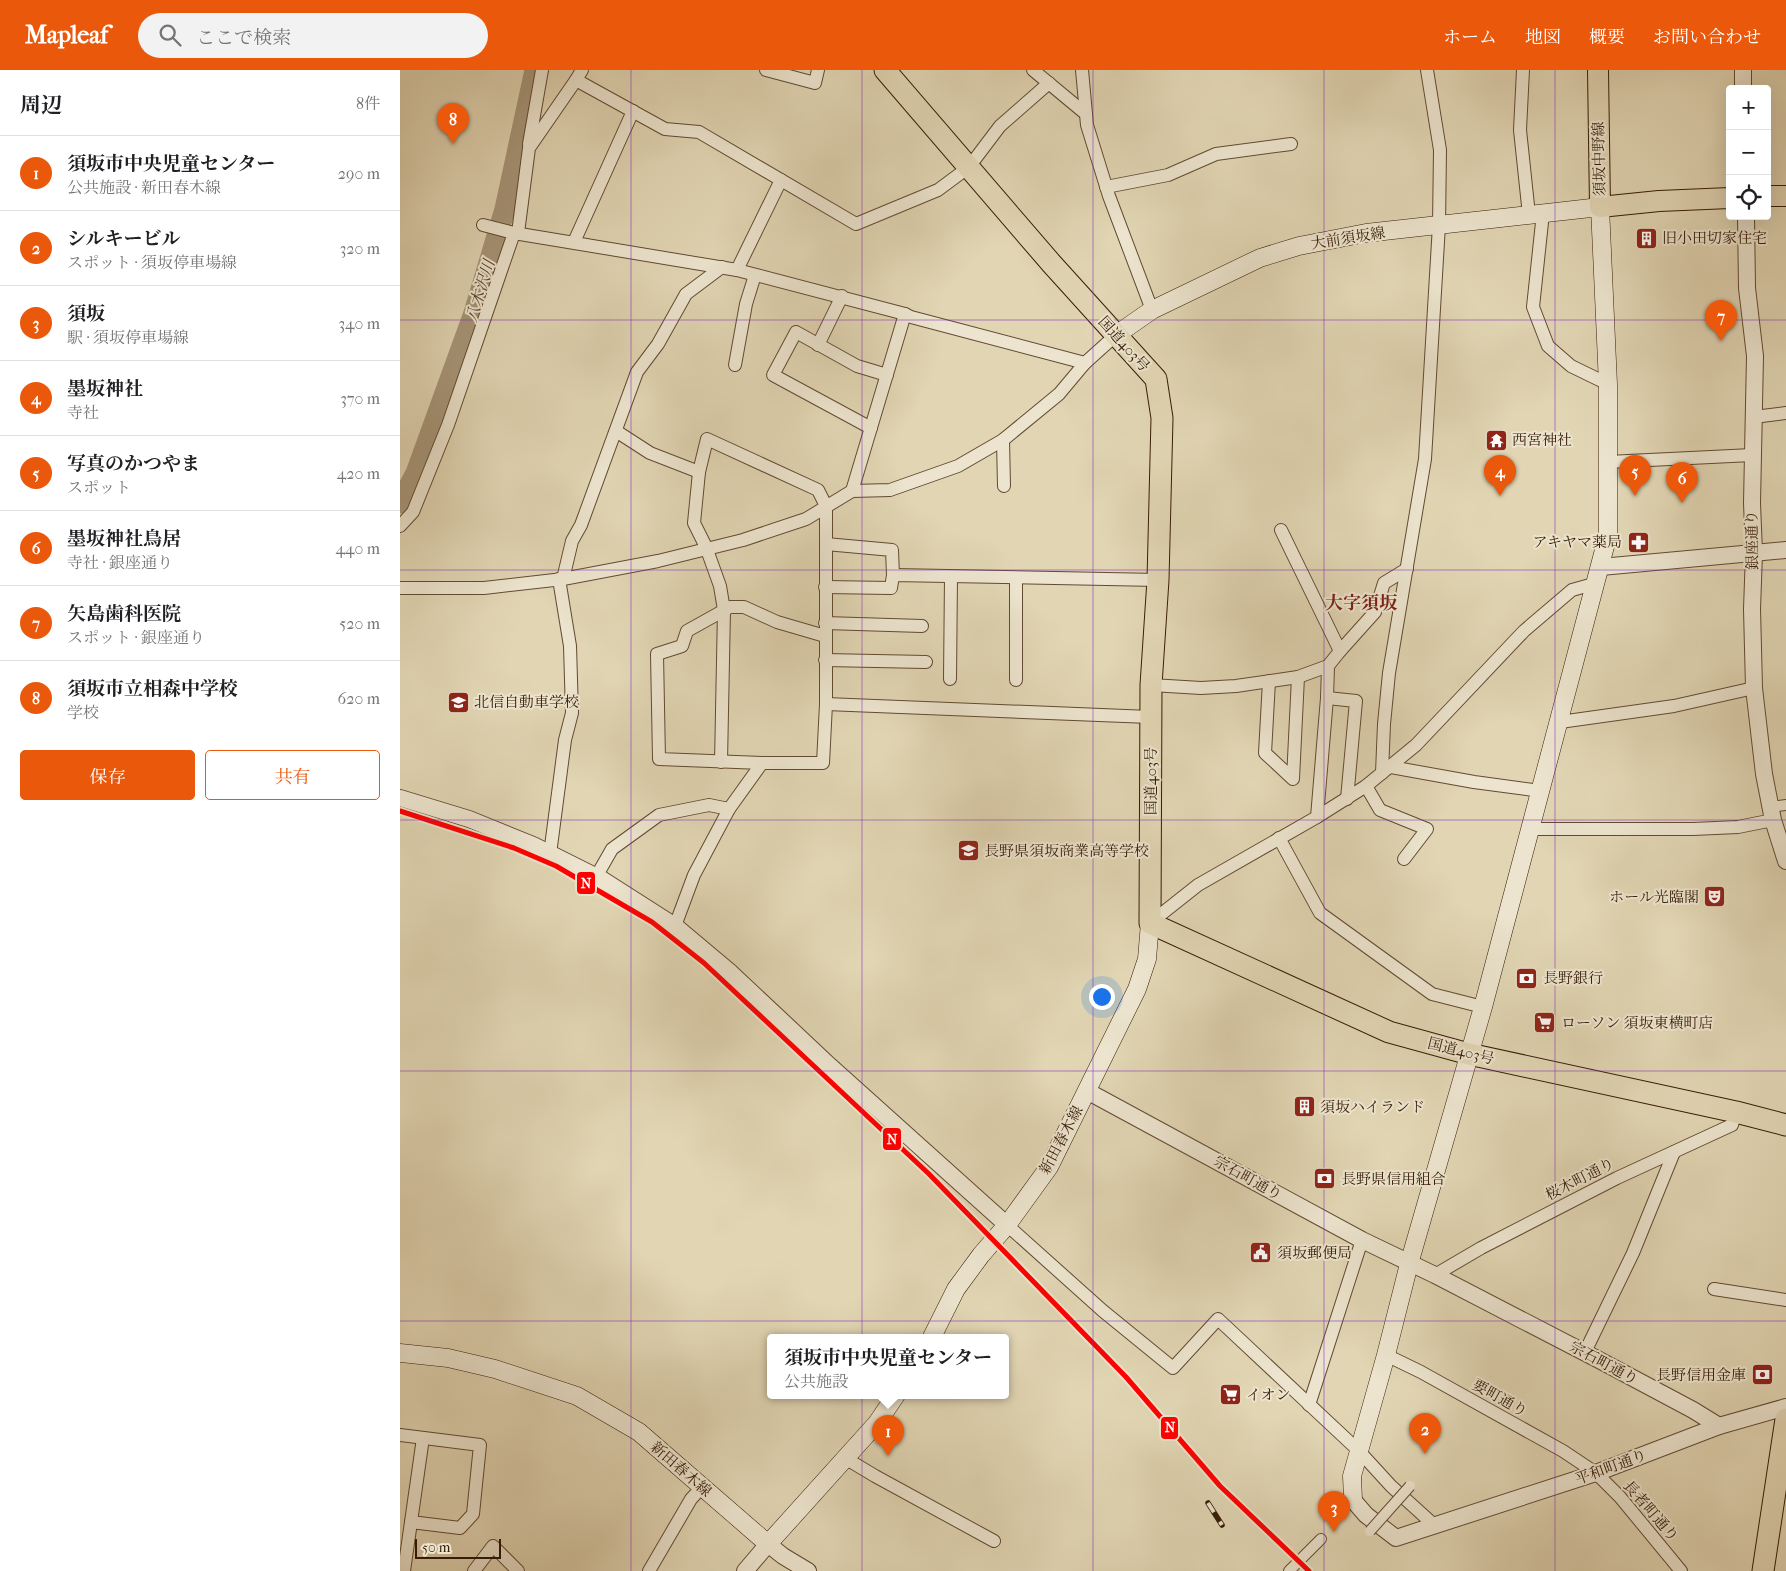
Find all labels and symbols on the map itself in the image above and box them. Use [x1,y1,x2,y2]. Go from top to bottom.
pin: 8 [437,103,469,144]
street label: 須坂中野線 [1589,121,1609,197]
street label: 大前須坂線 [1310,223,1386,253]
building icon: 旧小田切家住宅 [1634,226,1658,250]
place label: 旧小田切家住宅 [1662,229,1767,247]
water label: 八木沢川 [462,256,499,324]
pin: 7 [1705,300,1737,341]
street label: 国道403号 [1094,313,1154,375]
temple icon: 西宮神社 [1484,428,1508,452]
place label: 西宮神社 [1512,431,1572,449]
pin: 4 [1484,455,1516,496]
pin: 5 [1619,455,1651,496]
pin: 6 [1666,462,1698,503]
street label: 銀座通り [1742,510,1762,570]
pharmacy icon: アキヤマ薬局 [1626,530,1650,554]
place label: アキヤマ薬局 [1533,533,1622,551]
district label: 大字須坂 [1325,593,1398,614]
school or university icon: 北信自動車学校 [446,690,470,714]
place label: 北信自動車学校 [474,693,579,711]
street label: 国道403号 [1142,747,1160,815]
school or university icon: 長野県須坂商業高等学校 [956,839,980,863]
place label: 長野県須坂商業高等学校 [984,842,1149,860]
line badge: N [576,871,596,895]
text: N [581,875,592,892]
theatre icon: ホール光臨閣 [1703,885,1727,909]
place label: ホール光臨閣 [1609,888,1699,906]
bank icon: 長野銀行 [1515,966,1539,990]
place label: 長野銀行 [1543,969,1603,987]
your location [1089,984,1115,1010]
supermarket icon: ローソン 須坂東横町店 [1533,1011,1557,1035]
place label: ローソン 須坂東横町店 [1561,1014,1714,1032]
street label: 国道403号 [1426,1034,1496,1068]
building icon: 須坂ハイランド [1292,1095,1316,1119]
place label: 須坂ハイランド [1320,1098,1425,1116]
street label: 新田春木線 [1035,1103,1087,1177]
line badge: N [882,1127,902,1151]
text: N [887,1131,898,1148]
street label: 宗石町通り [1211,1152,1285,1204]
street label: 桜木町通り [1542,1154,1618,1204]
bank icon: 長野県信用組合 [1313,1167,1337,1191]
place label: 長野県信用組合 [1341,1170,1446,1188]
public building icon: 須坂郵便局 [1249,1241,1273,1265]
place label: 須坂郵便局 [1277,1244,1352,1262]
street label: 宗石町通り [1567,1337,1641,1389]
bank icon: 長野信用金庫 [1750,1363,1774,1387]
place label: 長野信用金庫 [1656,1366,1746,1384]
street label: 要町通り [1469,1376,1531,1420]
supermarket icon: イオン [1218,1383,1242,1407]
place label: イオン [1246,1386,1291,1404]
pin: 2 [1409,1413,1441,1454]
pin: 1 [872,1415,904,1456]
line badge: N [1160,1416,1179,1440]
text: N [1165,1419,1176,1436]
street label: 新田春木線 [647,1438,715,1500]
street label: 平和町通り [1573,1446,1649,1488]
street label: 長者町通り [1620,1477,1682,1545]
pin: 3 [1318,1491,1350,1532]
scale bar [415,1536,501,1559]

